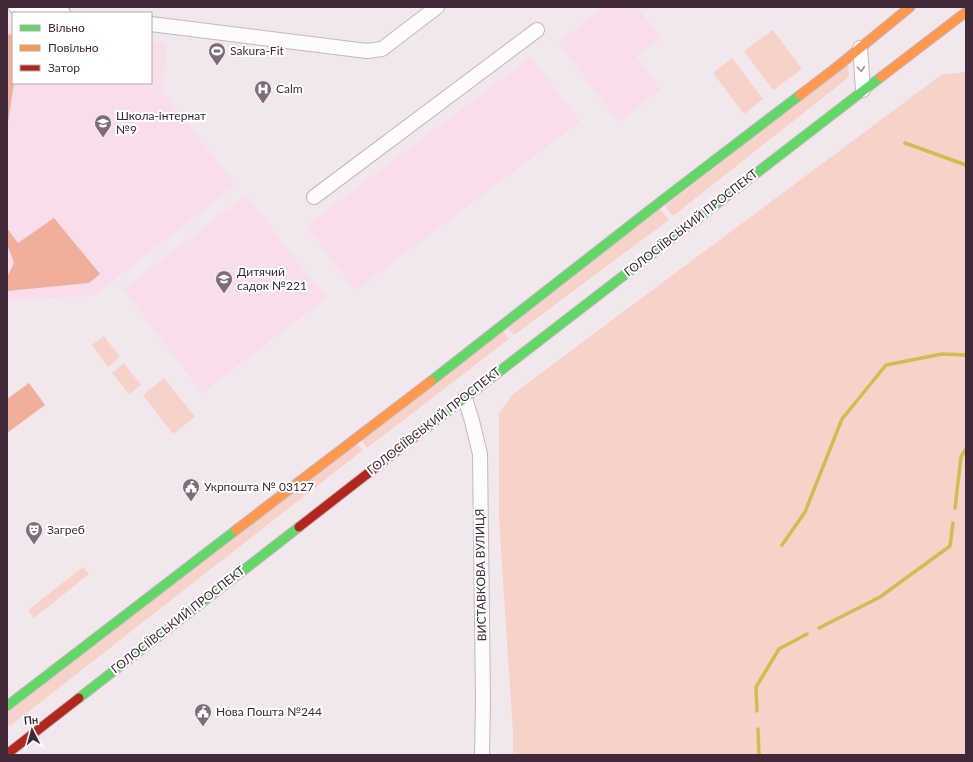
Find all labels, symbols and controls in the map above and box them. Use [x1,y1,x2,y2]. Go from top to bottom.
legend [12,12,152,84]
text: Вільно [48,20,85,35]
text: Повільно [48,40,99,55]
sports icon: Sakura-Fit [207,41,227,66]
place label: Sakura-Fit [230,43,285,58]
text: Затор [48,60,80,75]
one-way arrow [857,66,866,72]
hospital icon: Calm [253,79,273,104]
place label: Calm [276,81,303,96]
place label: Школа-інтернат №9 [116,108,206,137]
school or university icon: Школа-інтернат №9 [93,113,113,138]
street label: ГОЛОСІЇВСЬКИЙ ПРОСПЕКТ [621,166,761,279]
place label: Дитячий садок №221 [237,264,307,293]
school or university icon: Дитячий садок №221 [214,269,234,294]
street label: ГОЛОСІЇВСЬКИЙ ПРОСПЕКТ [364,364,504,477]
public building icon: Укрпошта № 03127 [181,477,201,502]
place label: Укрпошта № 03127 [204,479,314,494]
street label: ВИСТАВКОВА ВУЛИЦЯ [472,509,489,641]
theatre icon: Загреб [24,520,44,545]
place label: Загреб [47,522,85,537]
street label: ГОЛОСІЇВСЬКИЙ ПРОСПЕКТ [108,563,248,676]
public building icon: Нова Пошта №244 [193,702,213,727]
place label: Нова Пошта №244 [216,704,322,719]
north arrow [12,710,52,750]
text: Пн [23,712,39,727]

